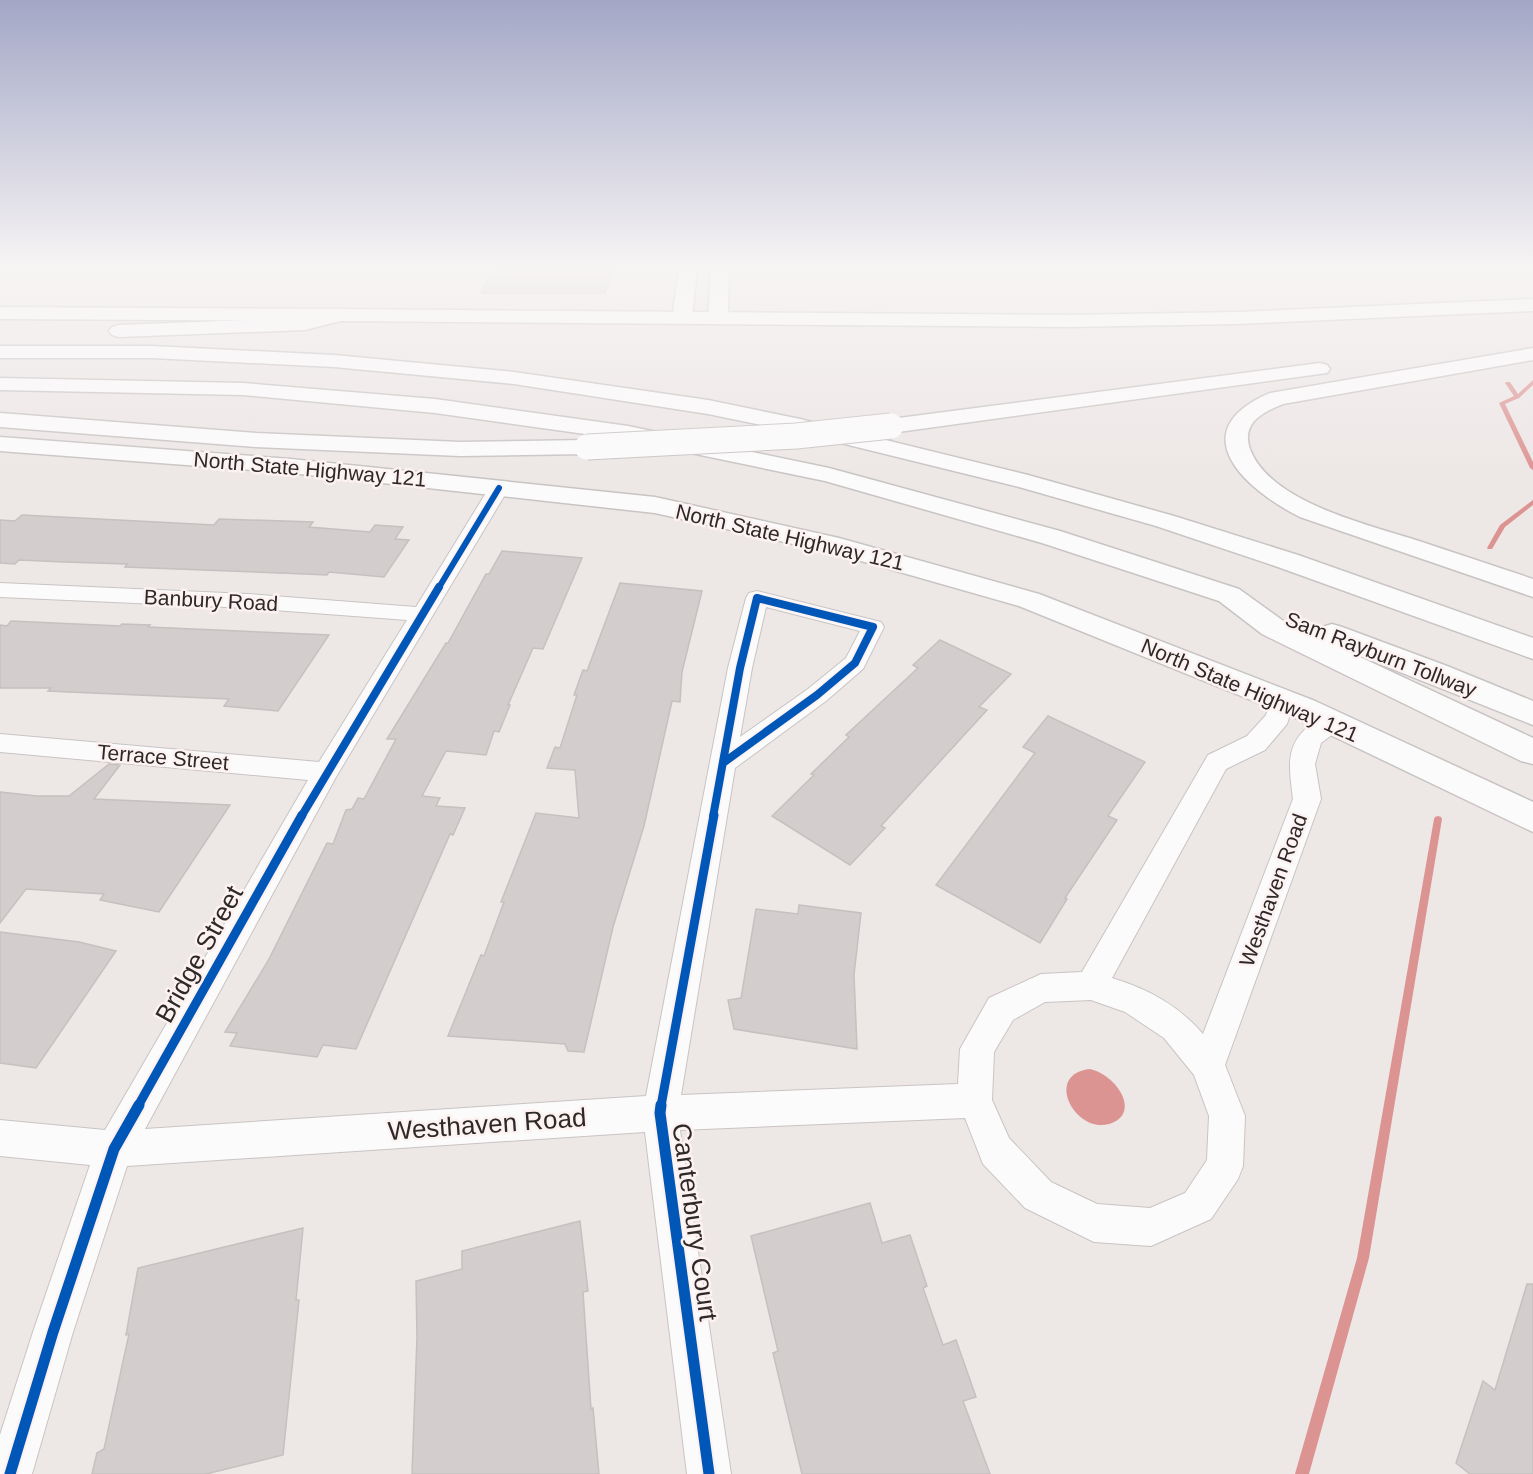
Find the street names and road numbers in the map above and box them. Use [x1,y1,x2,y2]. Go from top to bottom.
street label: North State Highway 121 [193,447,427,491]
street label: North State Highway 121 [674,500,906,574]
street label: Banbury Road [143,585,279,615]
street label: Sam Rayburn Tollway [1282,607,1480,701]
street label: North State Highway 121 [1138,634,1362,746]
street label: Terrace Street [96,740,230,774]
street label: Westhaven Road [1235,811,1311,969]
street label: Bridge Street [149,880,249,1028]
street label: Westhaven Road [387,1102,587,1146]
street label: Canterbury Court [666,1121,724,1324]

